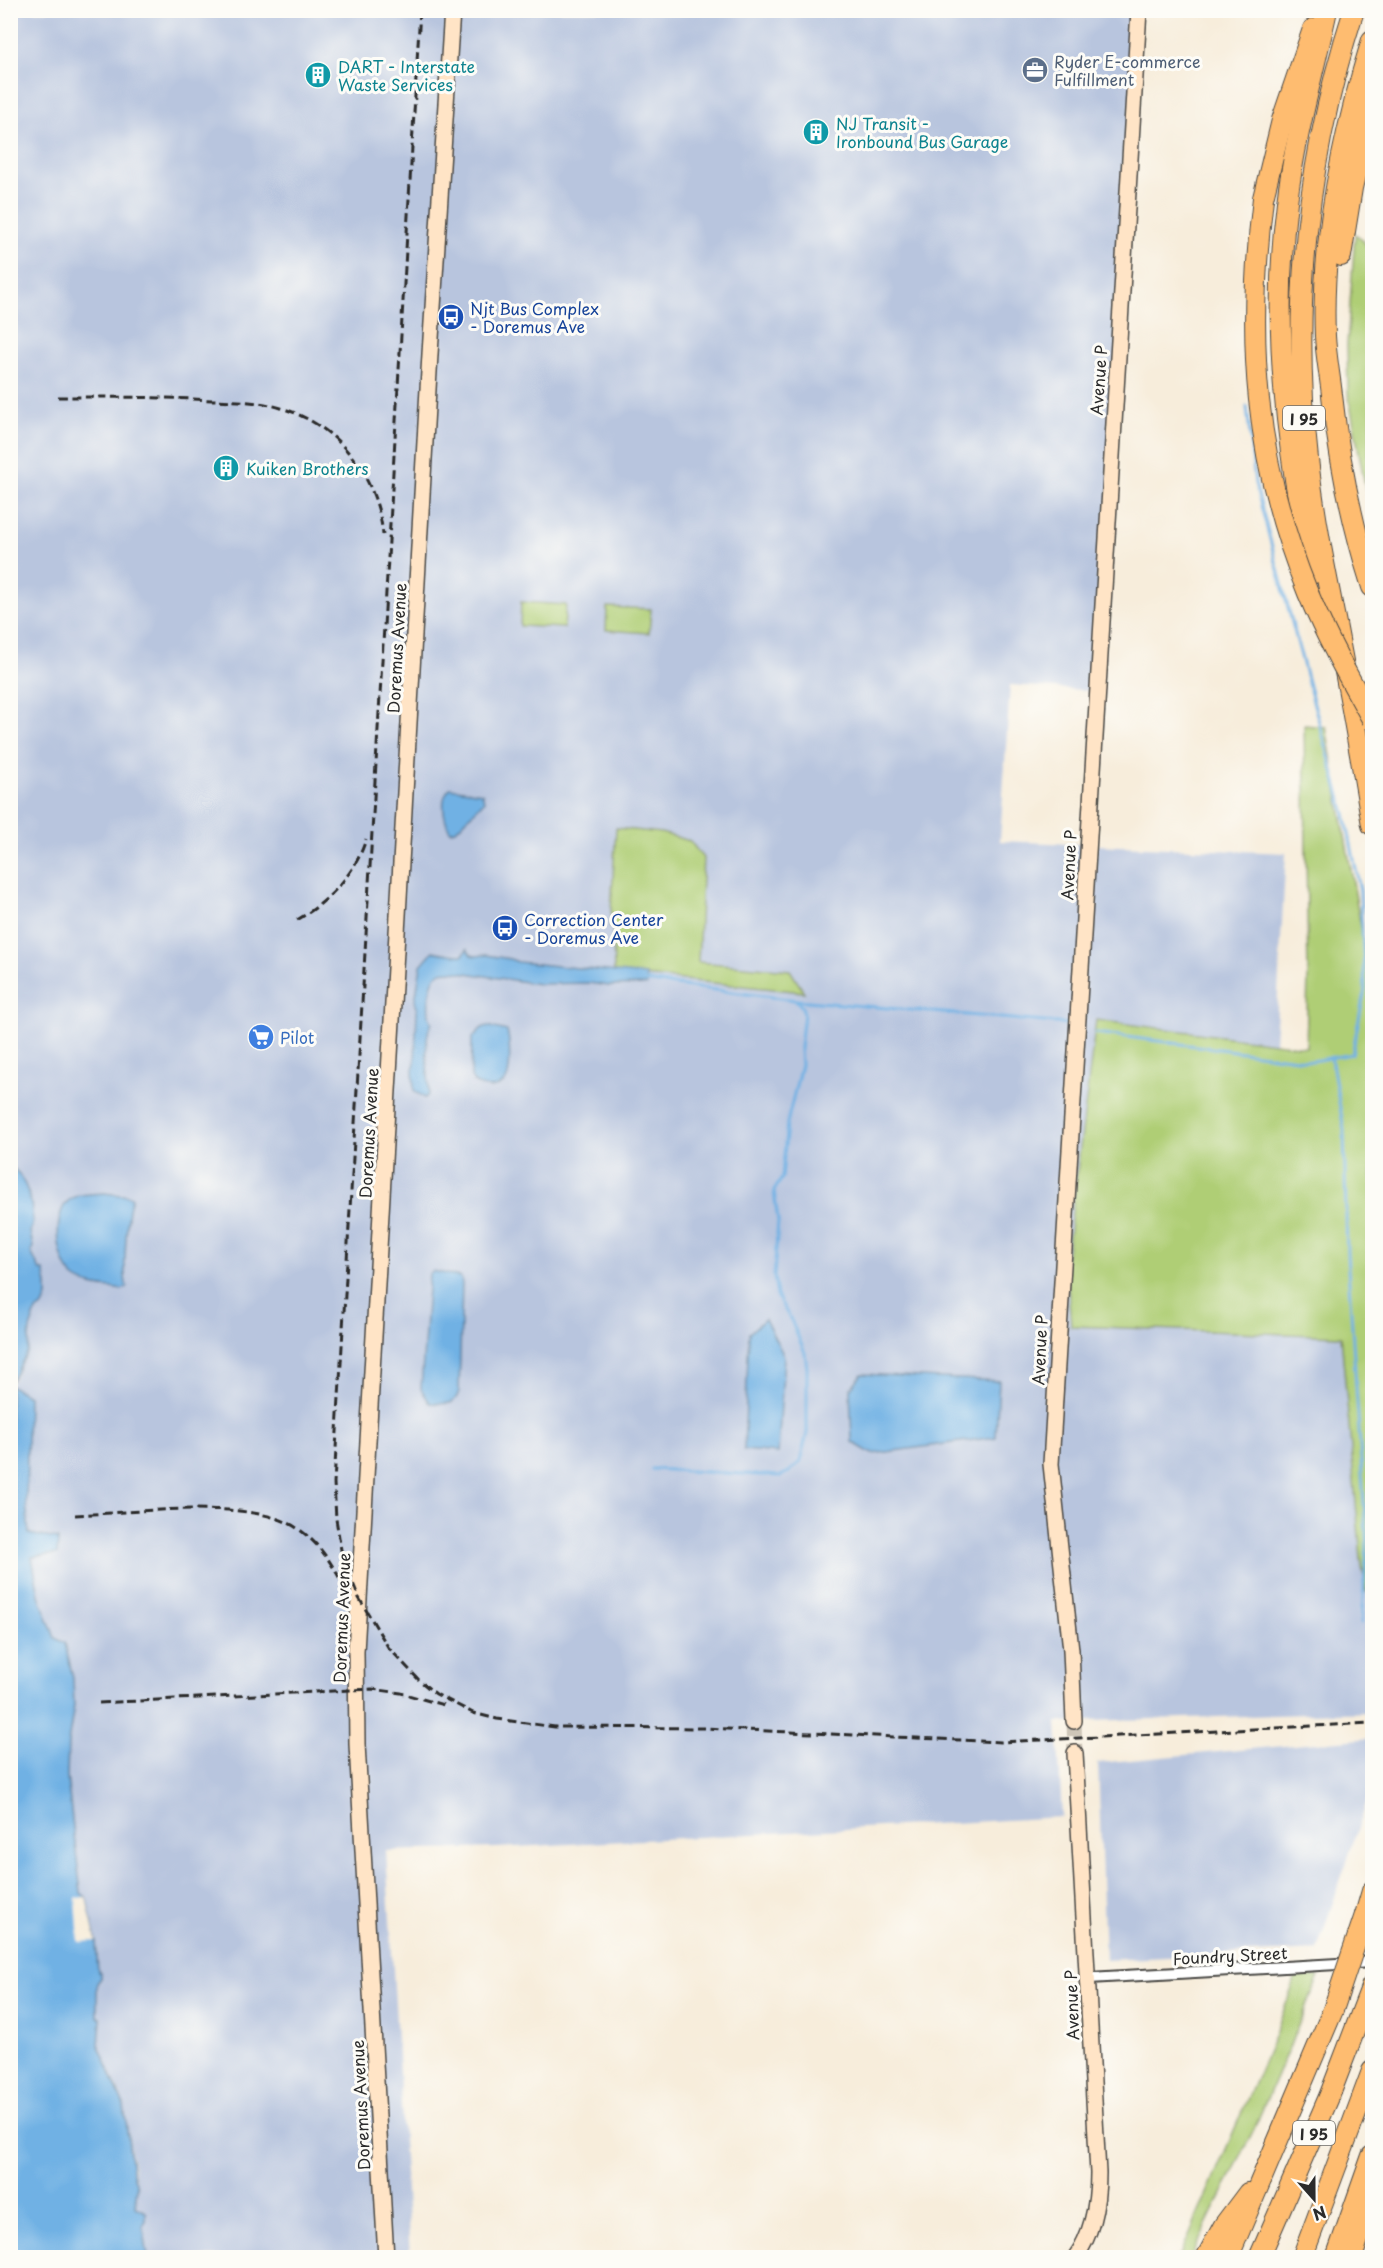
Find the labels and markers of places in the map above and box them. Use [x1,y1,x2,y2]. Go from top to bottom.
place label: Ryder E-commerce Fulfillment [1054,49,1200,91]
place label: DART - Interstate Waste Services [338,54,475,96]
office icon: Ryder E-commerce Fulfillment [1020,55,1050,85]
building icon: DART - Interstate Waste Services [303,60,333,90]
place label: NJ Transit - Ironbound Bus Garage [836,111,1008,153]
building icon: NJ Transit - Ironbound Bus Garage [801,117,831,147]
place label: Njt Bus Complex - Doremus Ave [470,296,599,338]
bus stop icon: Njt Bus Complex - Doremus Ave [436,302,466,332]
building icon: Kuiken Brothers [211,453,241,483]
place label: Kuiken Brothers [246,456,368,480]
place label: Correction Center - Doremus Ave [524,907,664,949]
bus stop icon: Correction Center - Doremus Ave [490,913,520,943]
supermarket icon: Pilot [246,1022,276,1052]
place label: Pilot [280,1025,315,1049]

